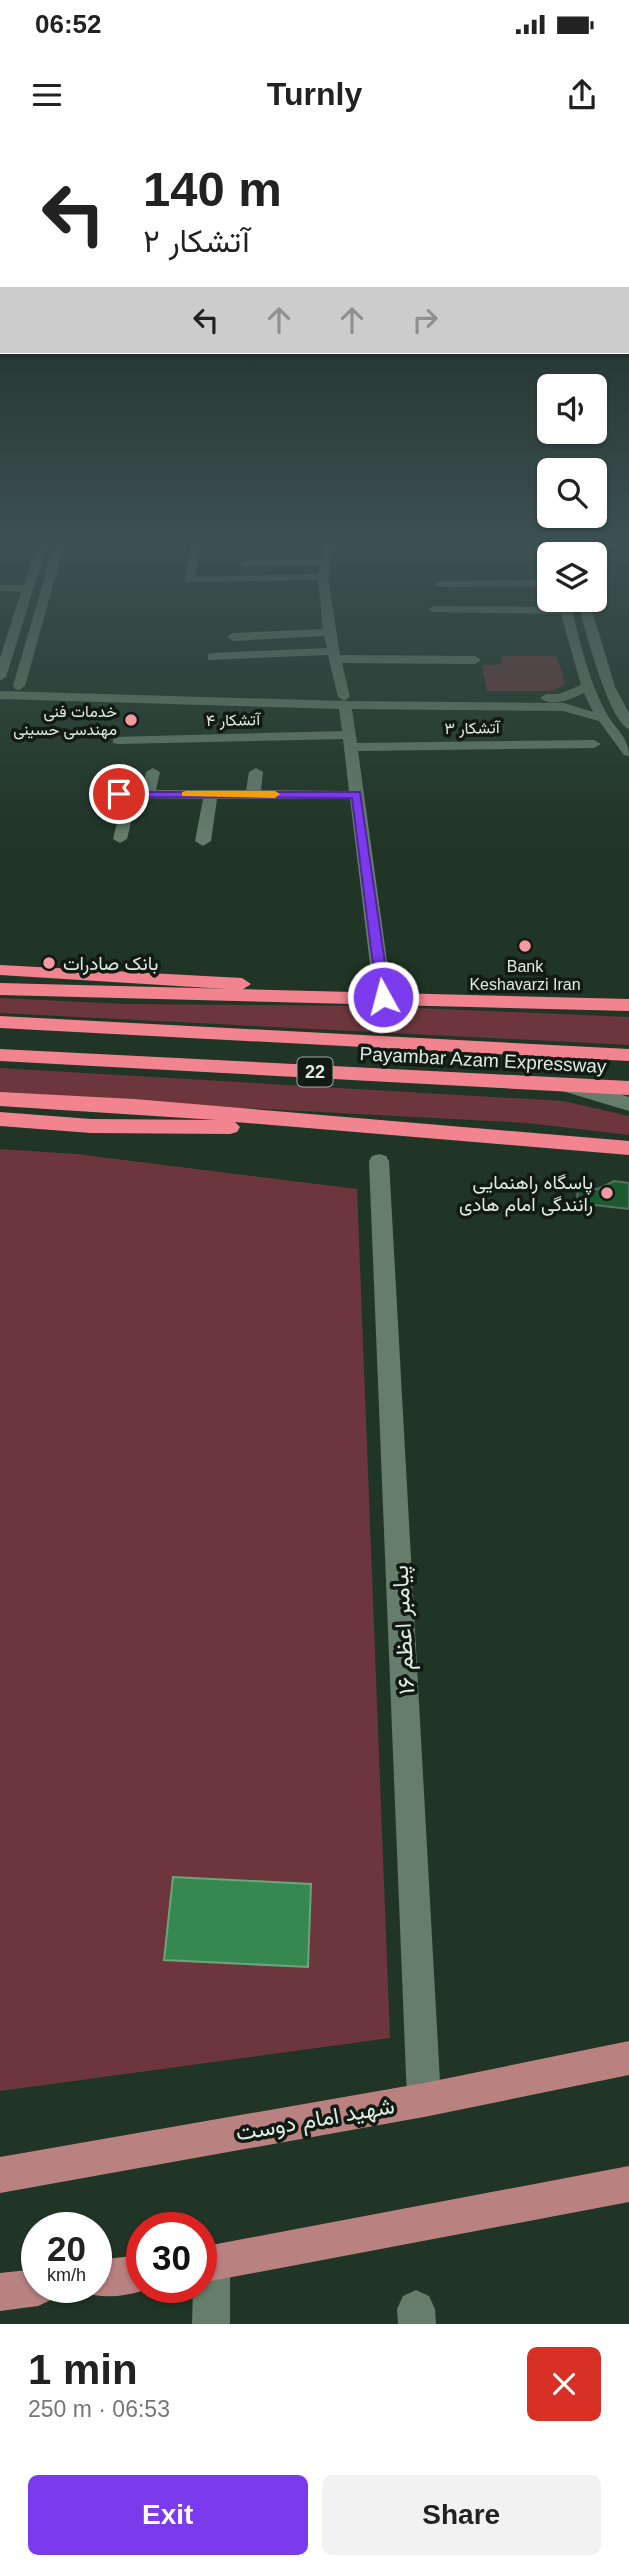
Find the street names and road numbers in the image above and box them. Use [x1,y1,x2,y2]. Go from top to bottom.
street label: آتشکار ۴ [206,711,261,731]
street label: آتشکار ۳ [444,719,501,739]
street label: Payambar Azam Expressway [359,1043,607,1077]
road number: 22 [298,1057,332,1086]
street label: پیامبر اعظم ۱۶ [387,1565,422,1695]
street label: شهید امام دوست [233,2092,397,2148]

